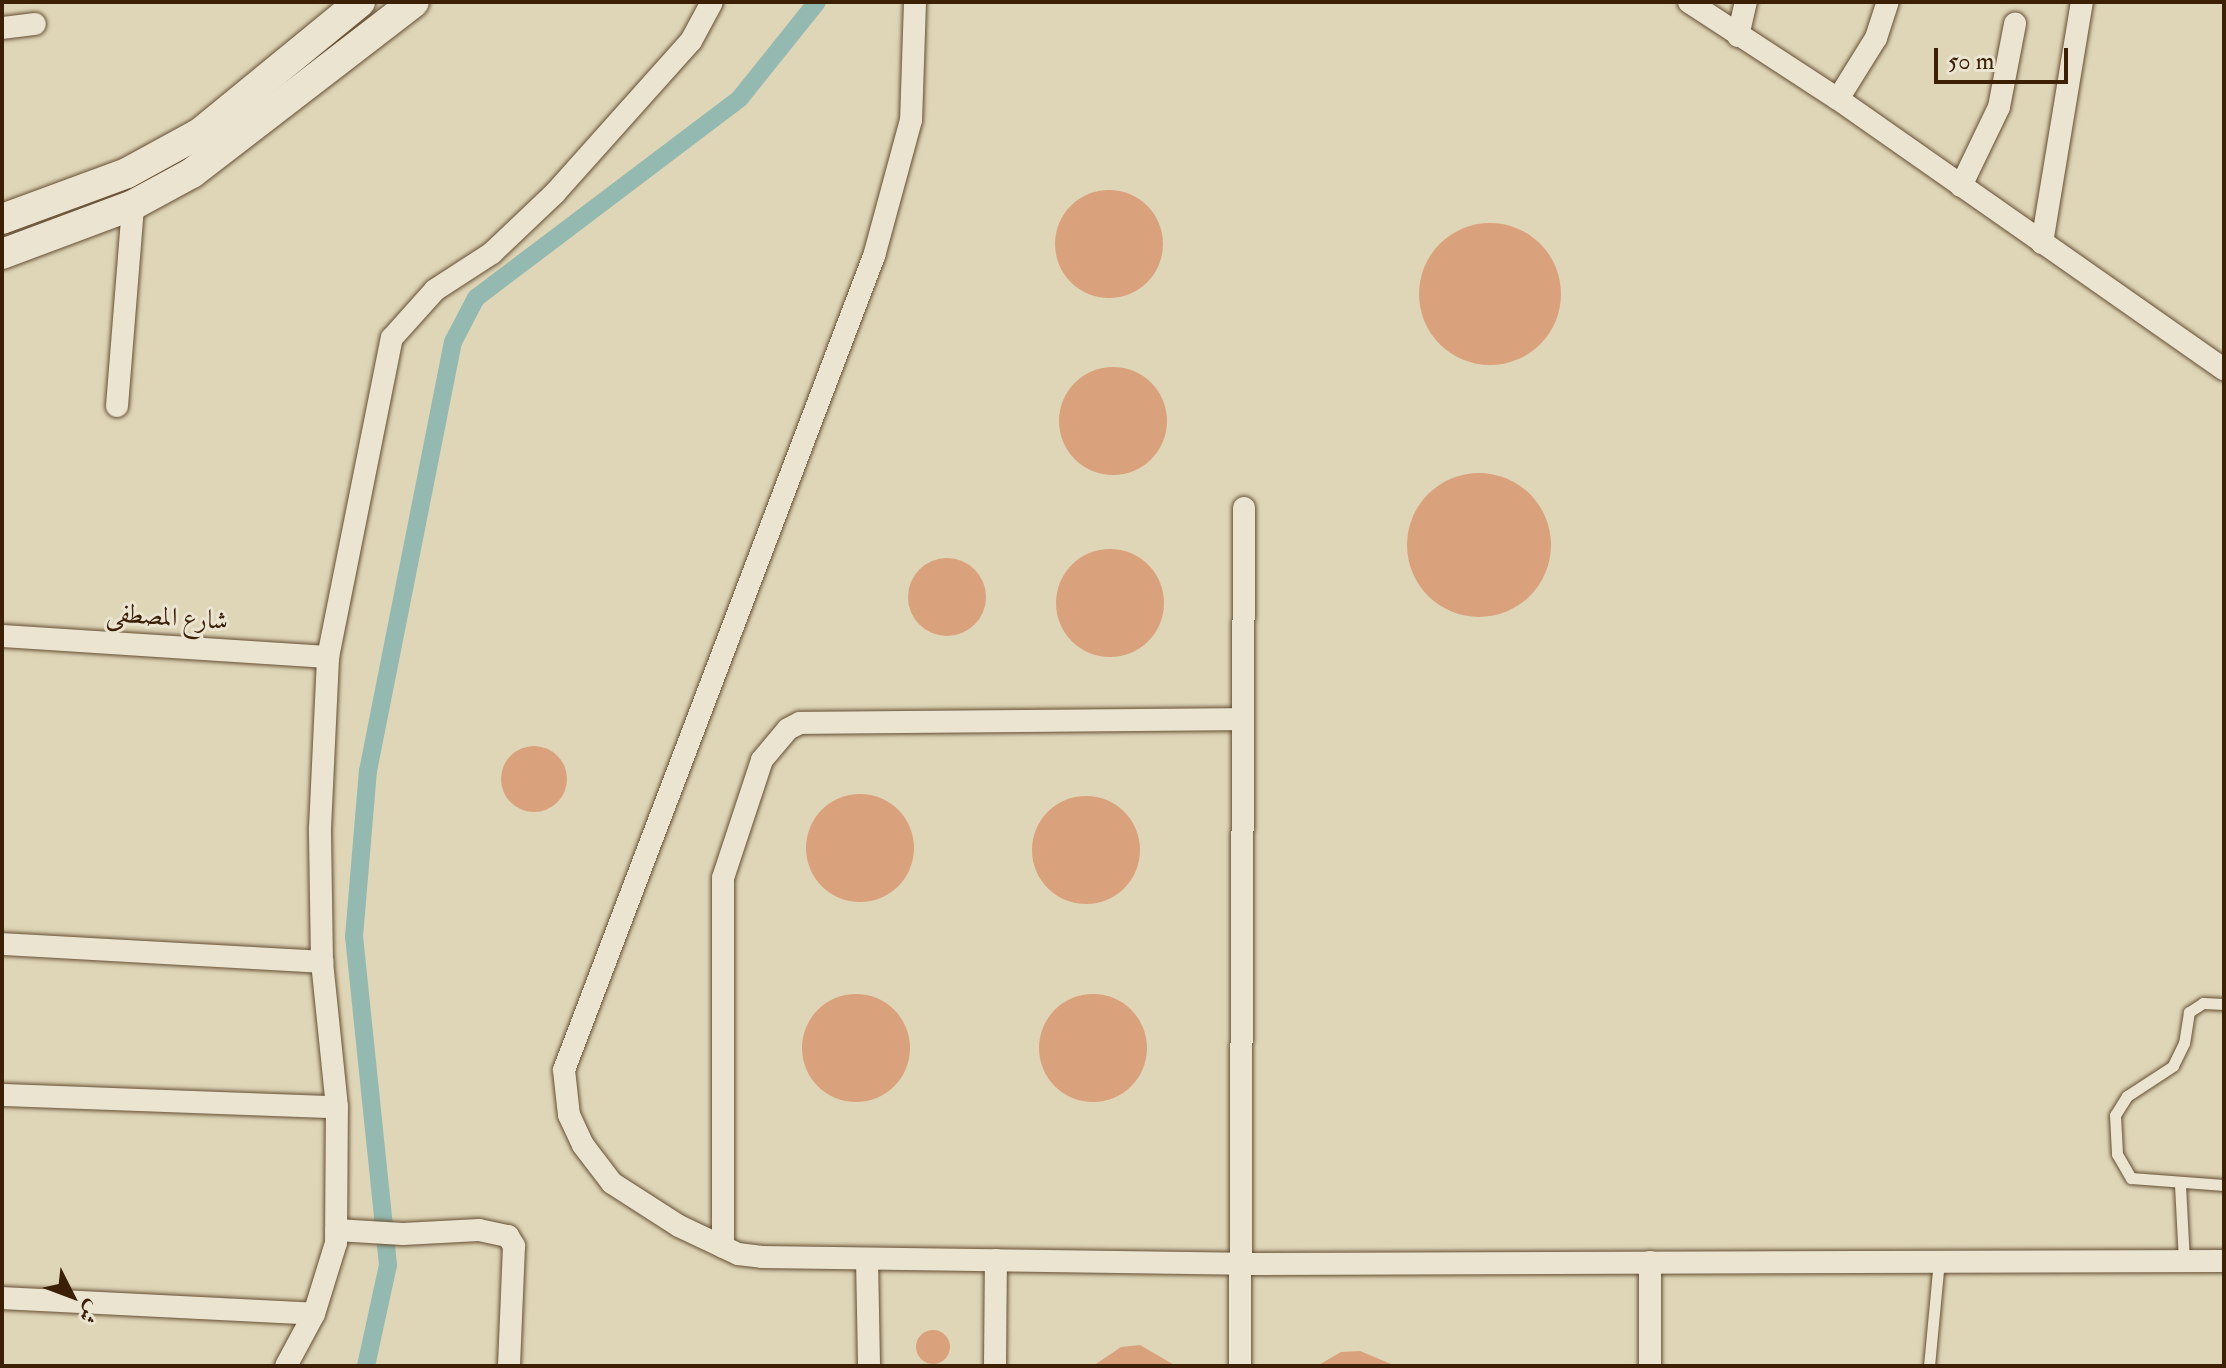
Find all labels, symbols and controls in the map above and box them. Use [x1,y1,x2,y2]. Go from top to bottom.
scale bar [1938,32,2072,82]
text: 50 m [1948,46,1994,77]
street label: شارع المصطفى [105,598,229,638]
north arrow [32,1256,112,1336]
text: ش [72,1295,108,1330]

